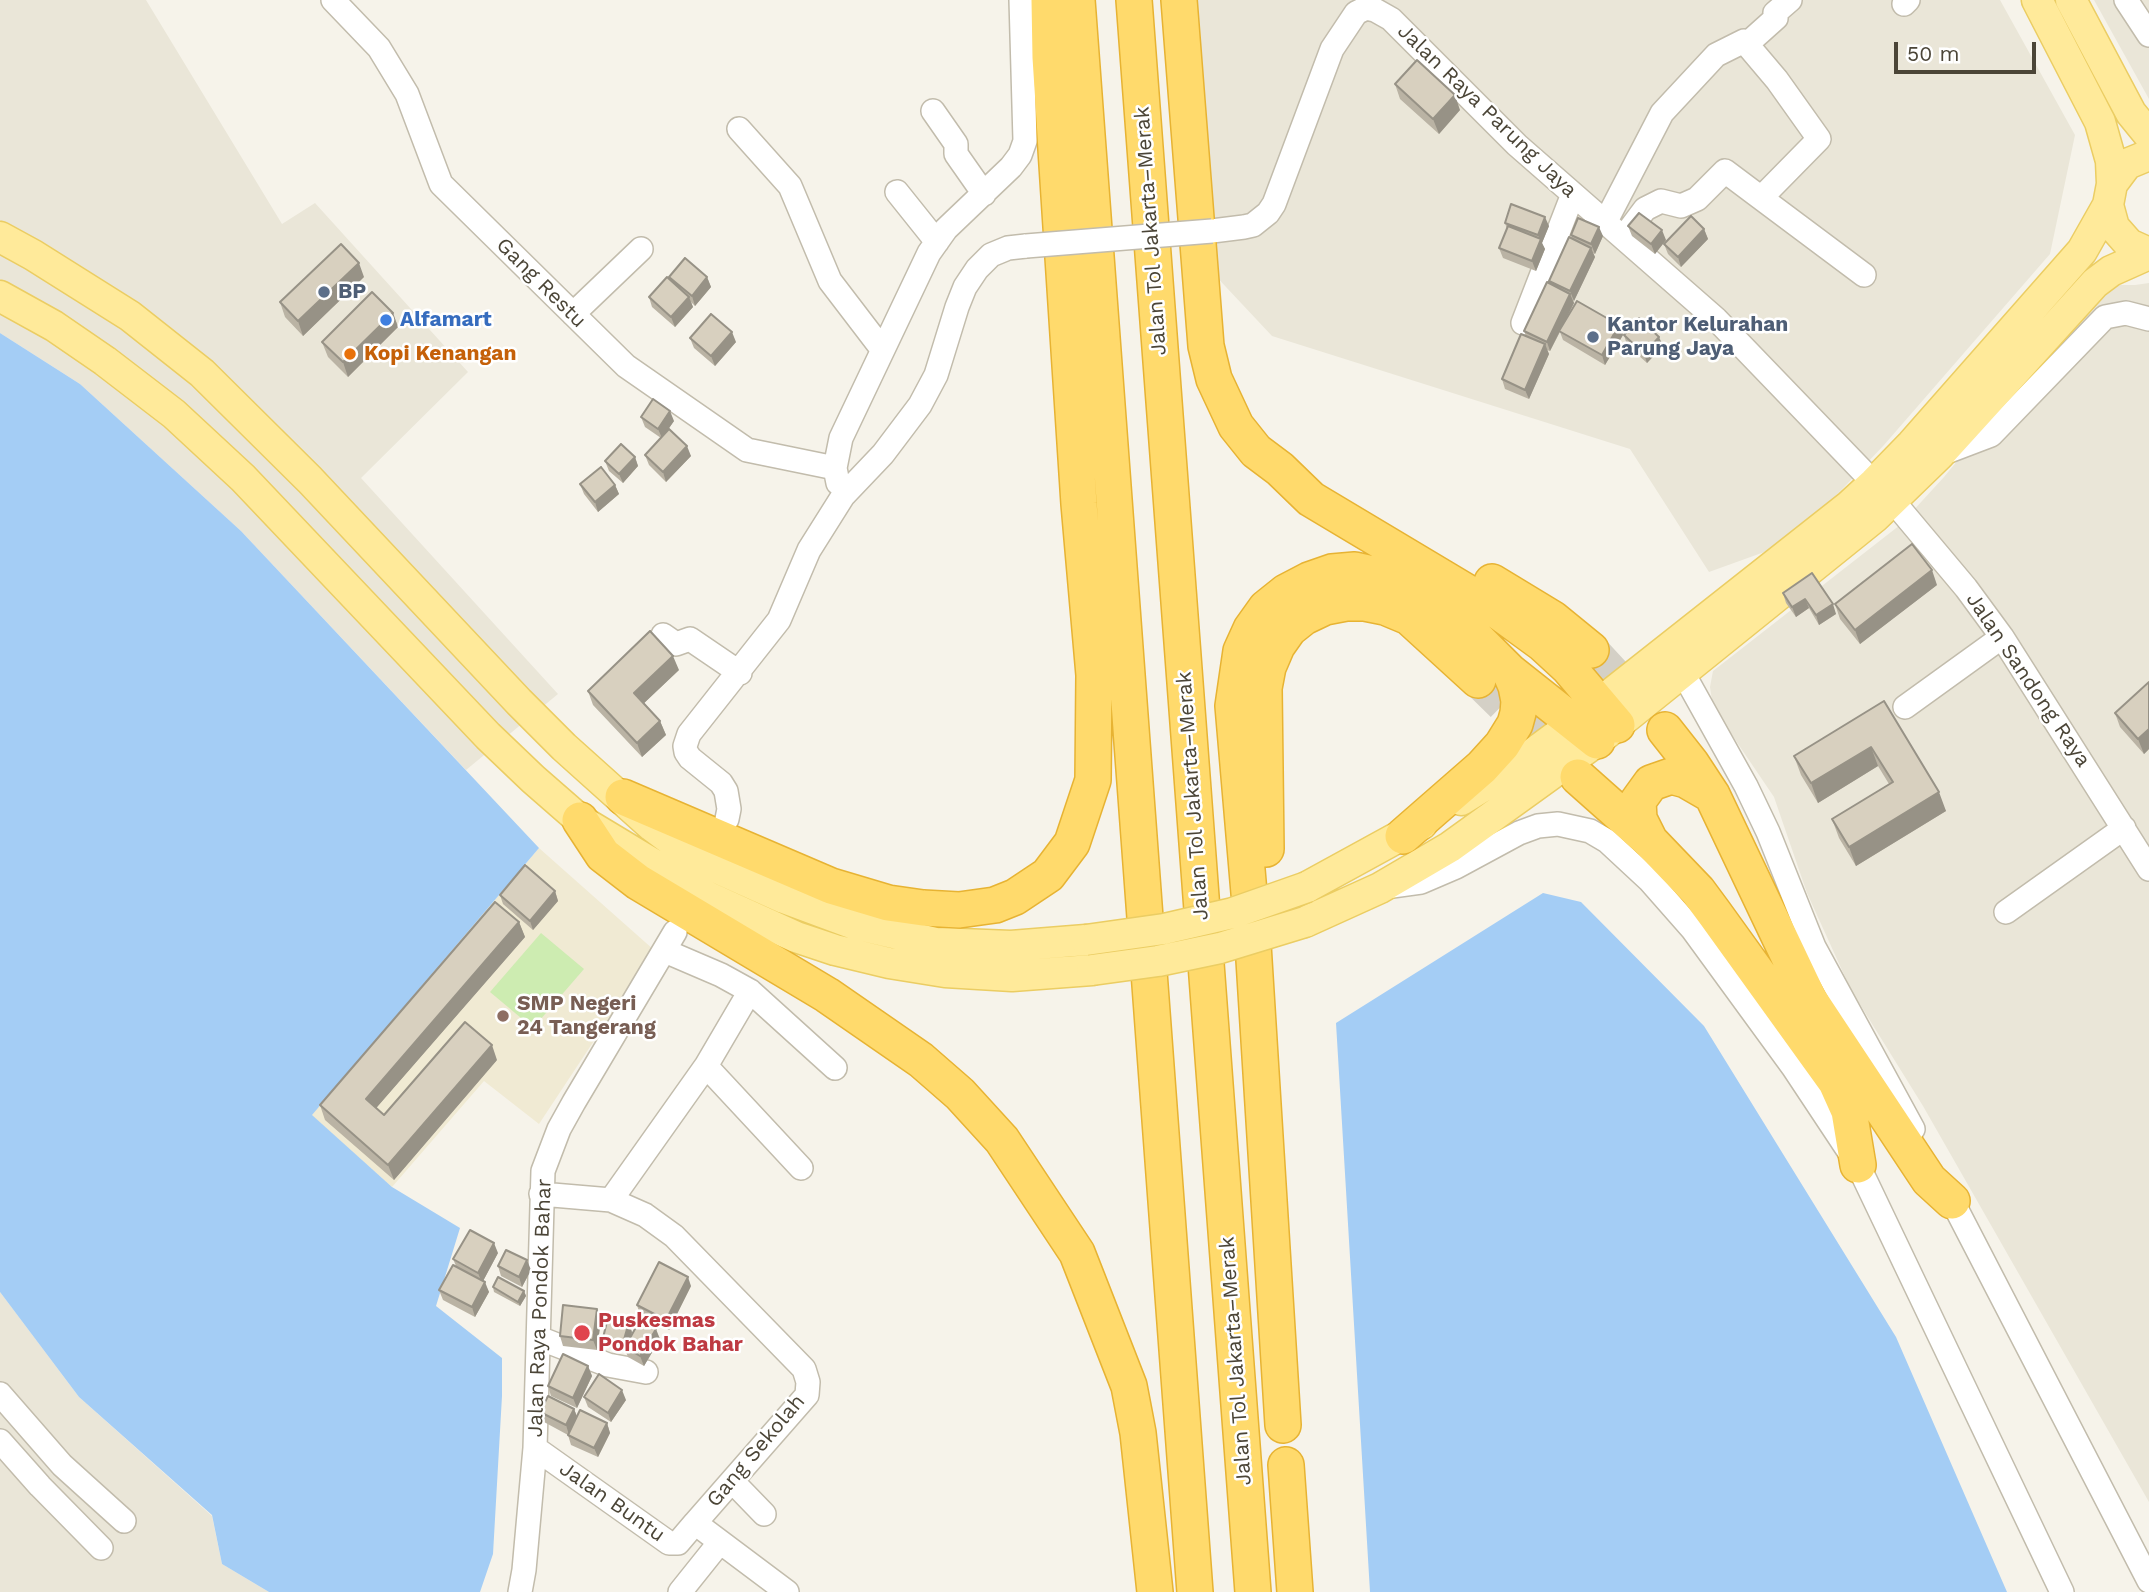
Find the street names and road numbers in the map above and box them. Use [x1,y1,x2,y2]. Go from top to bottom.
street label: Jalan Raya Parung Jaya [1392,19,1582,203]
street label: Jalan Tol Jakarta–Merak [1130,106,1172,356]
street label: Gang Restu [491,233,591,333]
street label: Jalan Sandong Raya [1960,588,2096,772]
street label: Jalan Tol Jakarta–Merak [1172,671,1214,921]
street label: Jalan Raya Pondok Bahar [523,1178,557,1438]
street label: Jalan Tol Jakarta–Merak [1215,1236,1257,1486]
street label: Gang Sekolah [702,1389,810,1513]
street label: Jalan Buntu [554,1456,670,1548]

